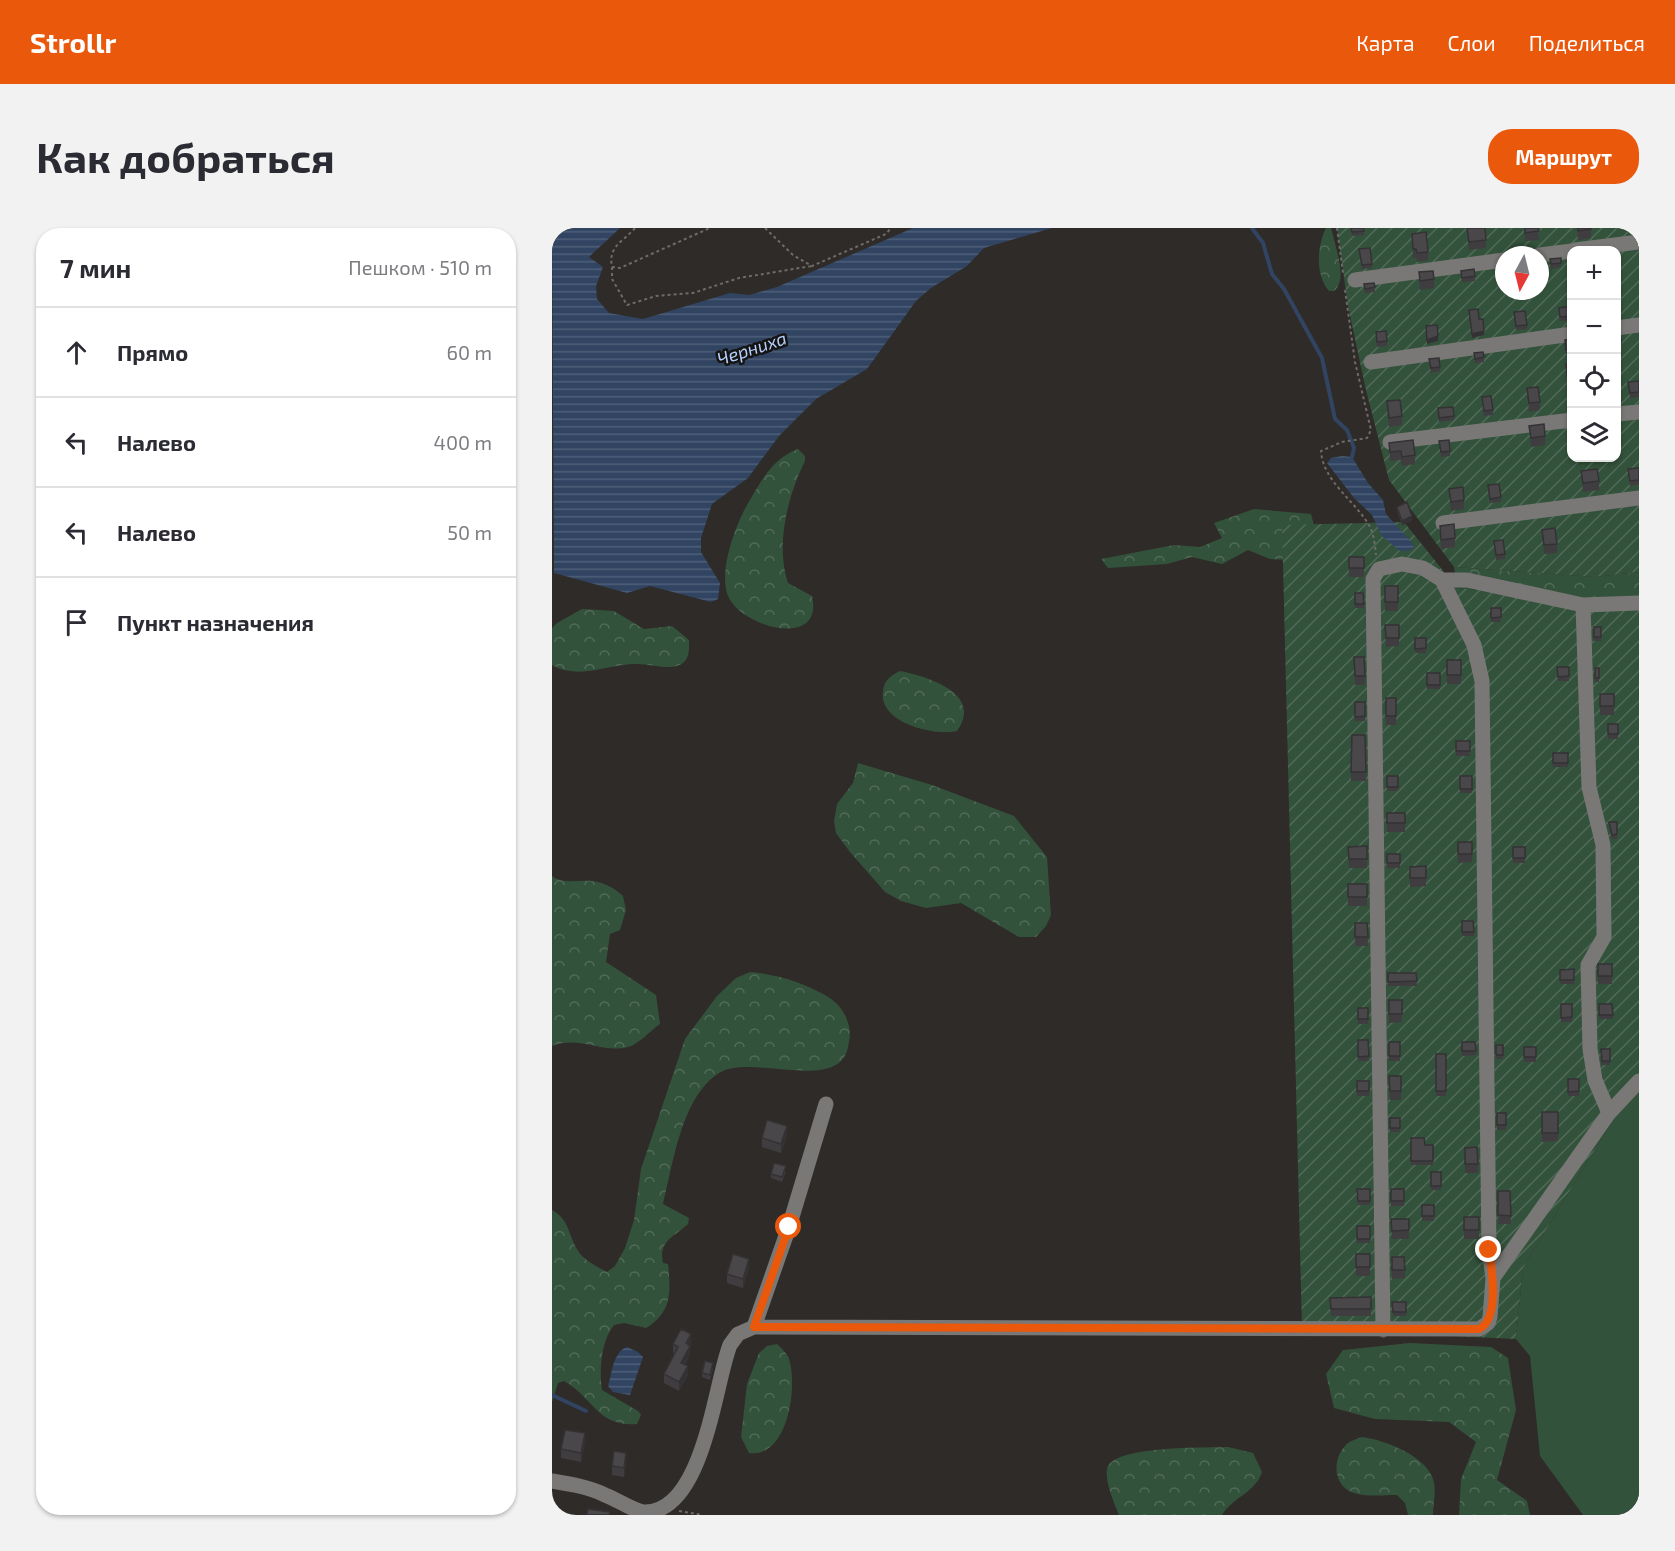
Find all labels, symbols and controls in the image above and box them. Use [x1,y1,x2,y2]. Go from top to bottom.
text: Strollr [30,25,116,59]
text: Карта [1356,30,1415,55]
text: Слои [1448,30,1496,55]
text: Поделиться [1529,30,1645,55]
button: Маршрут [1488,129,1639,184]
text: Как добраться [36,131,335,181]
north arrow [1495,246,1549,300]
map controls [1567,246,1621,462]
button: + [1567,246,1621,300]
text: 7 мин [60,252,131,283]
text: Пешком · 510 m [348,255,492,279]
button: − [1567,300,1621,354]
water label: Черниха [714,327,789,370]
icon: ahead [60,336,93,369]
text: Прямо [117,339,188,365]
text: 60 m [447,340,492,364]
button: locate [1567,354,1621,408]
button: layers [1567,408,1621,462]
icon: left [60,426,93,459]
text: Налево [117,429,196,455]
text: 400 m [434,430,492,454]
icon: left [60,516,93,549]
text: Налево [117,519,196,545]
text: 50 m [447,520,492,544]
icon: arrive [60,606,93,639]
text: Пункт назначения [117,609,314,635]
route start [775,1213,801,1239]
route end [1475,1236,1501,1262]

